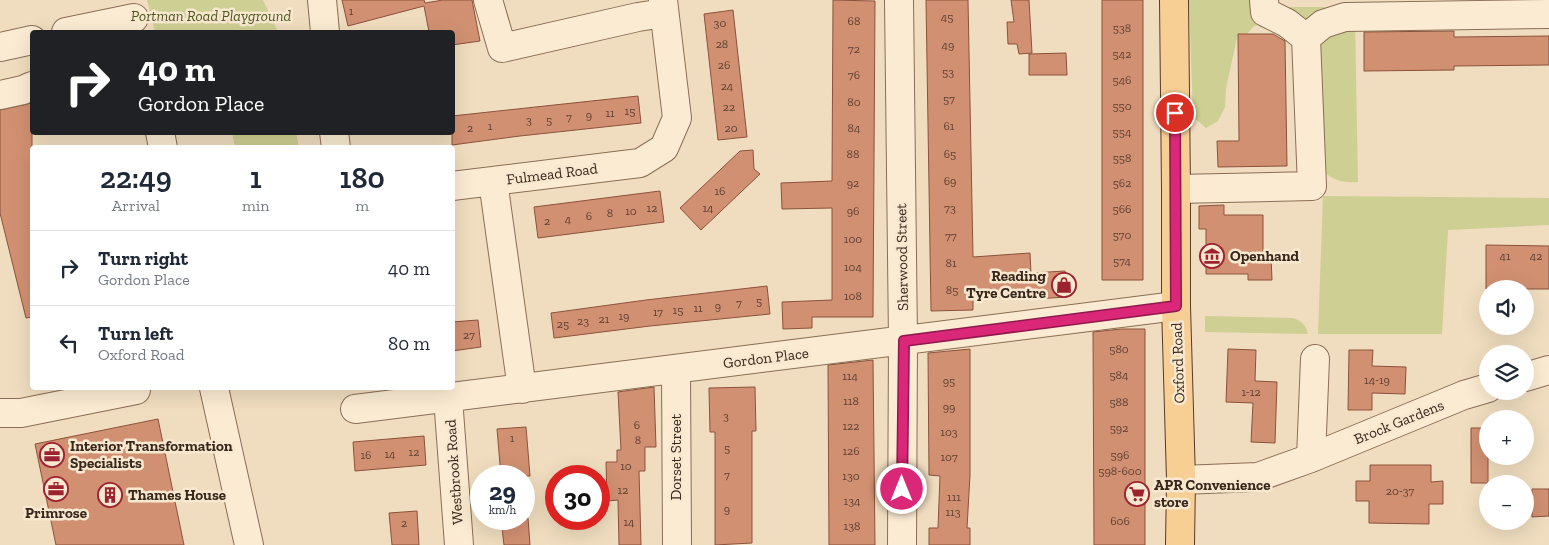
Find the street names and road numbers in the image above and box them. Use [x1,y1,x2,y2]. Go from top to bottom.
street label: Fulmead Road [505,159,599,189]
street label: Sherwood Street [892,203,912,311]
street label: Oxford Road [1168,321,1188,404]
street label: Gordon Place [722,344,810,372]
street label: Brock Gardens [1351,396,1447,448]
street label: Dorset Street [667,413,685,500]
street label: Westbrook Road [441,418,467,525]

